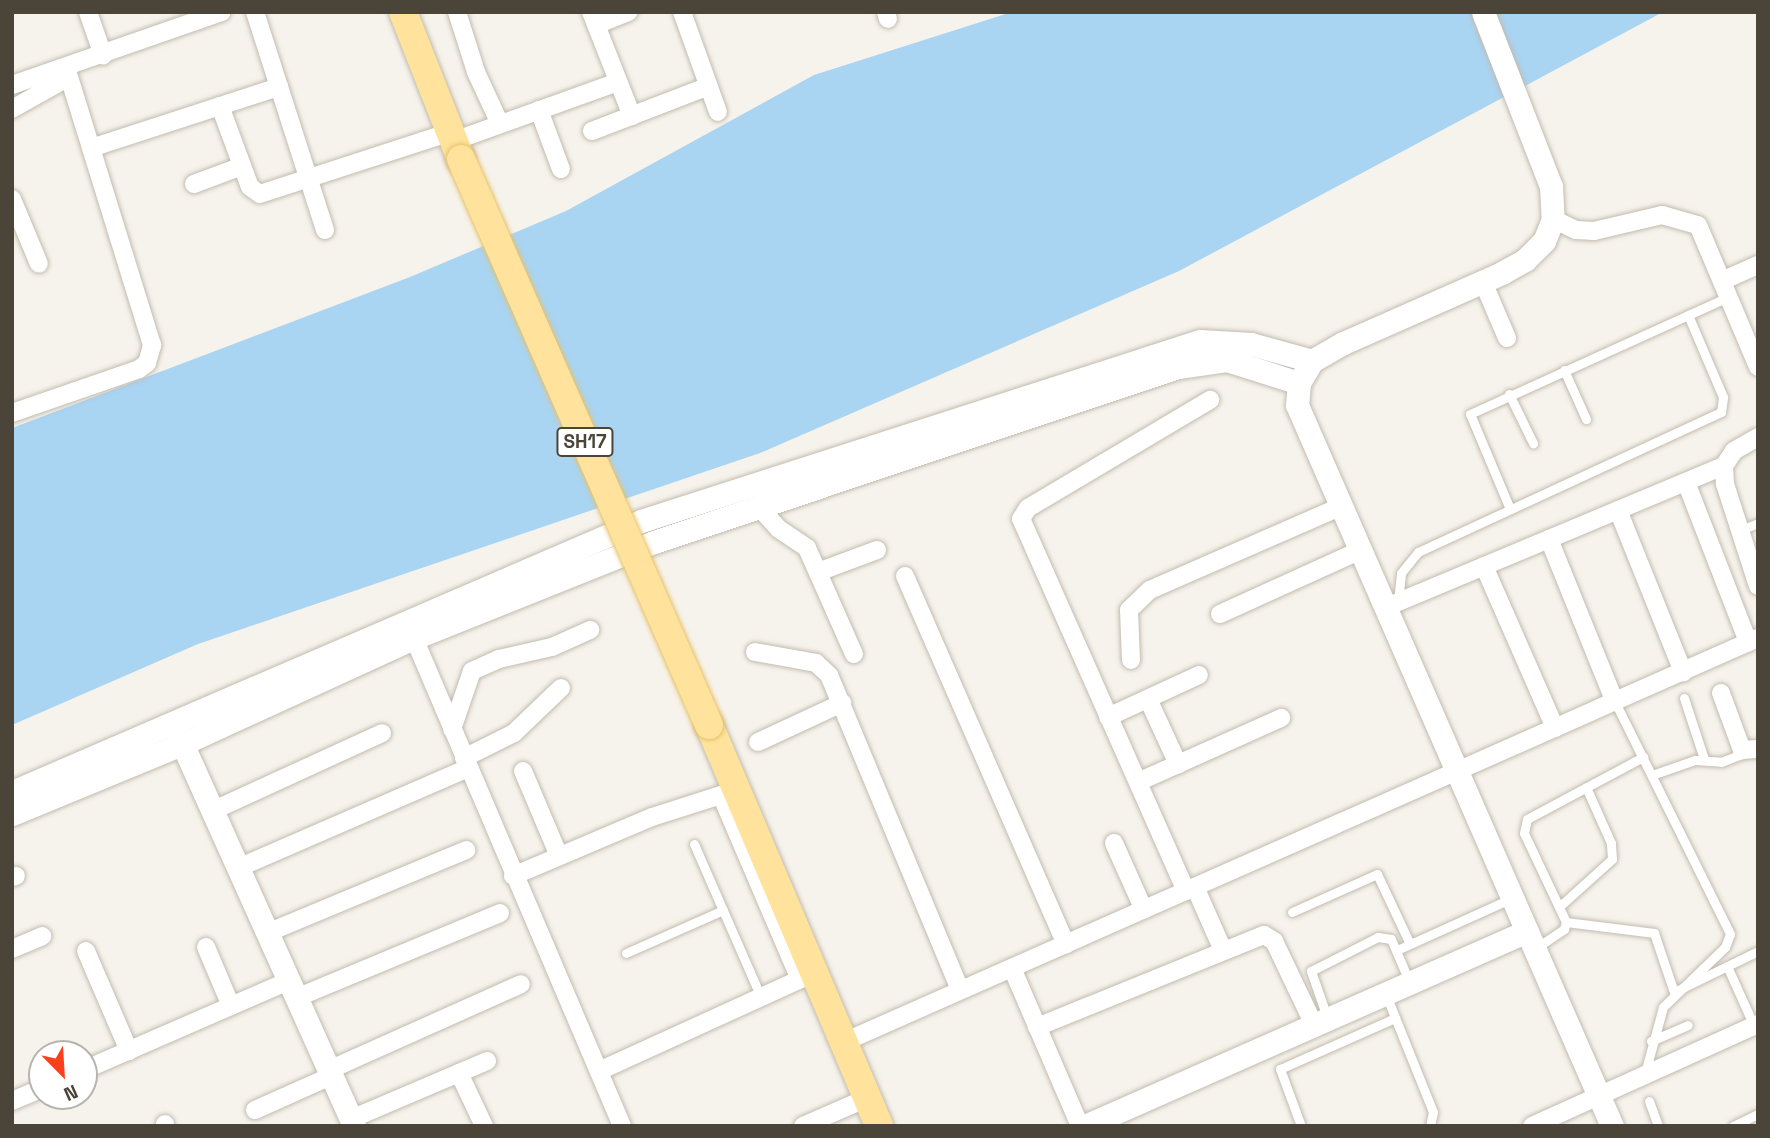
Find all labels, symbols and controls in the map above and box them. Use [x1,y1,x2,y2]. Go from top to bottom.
road number: SH17 [555,426,615,458]
north arrow [28,1040,98,1110]
text: N [60,1079,82,1107]

